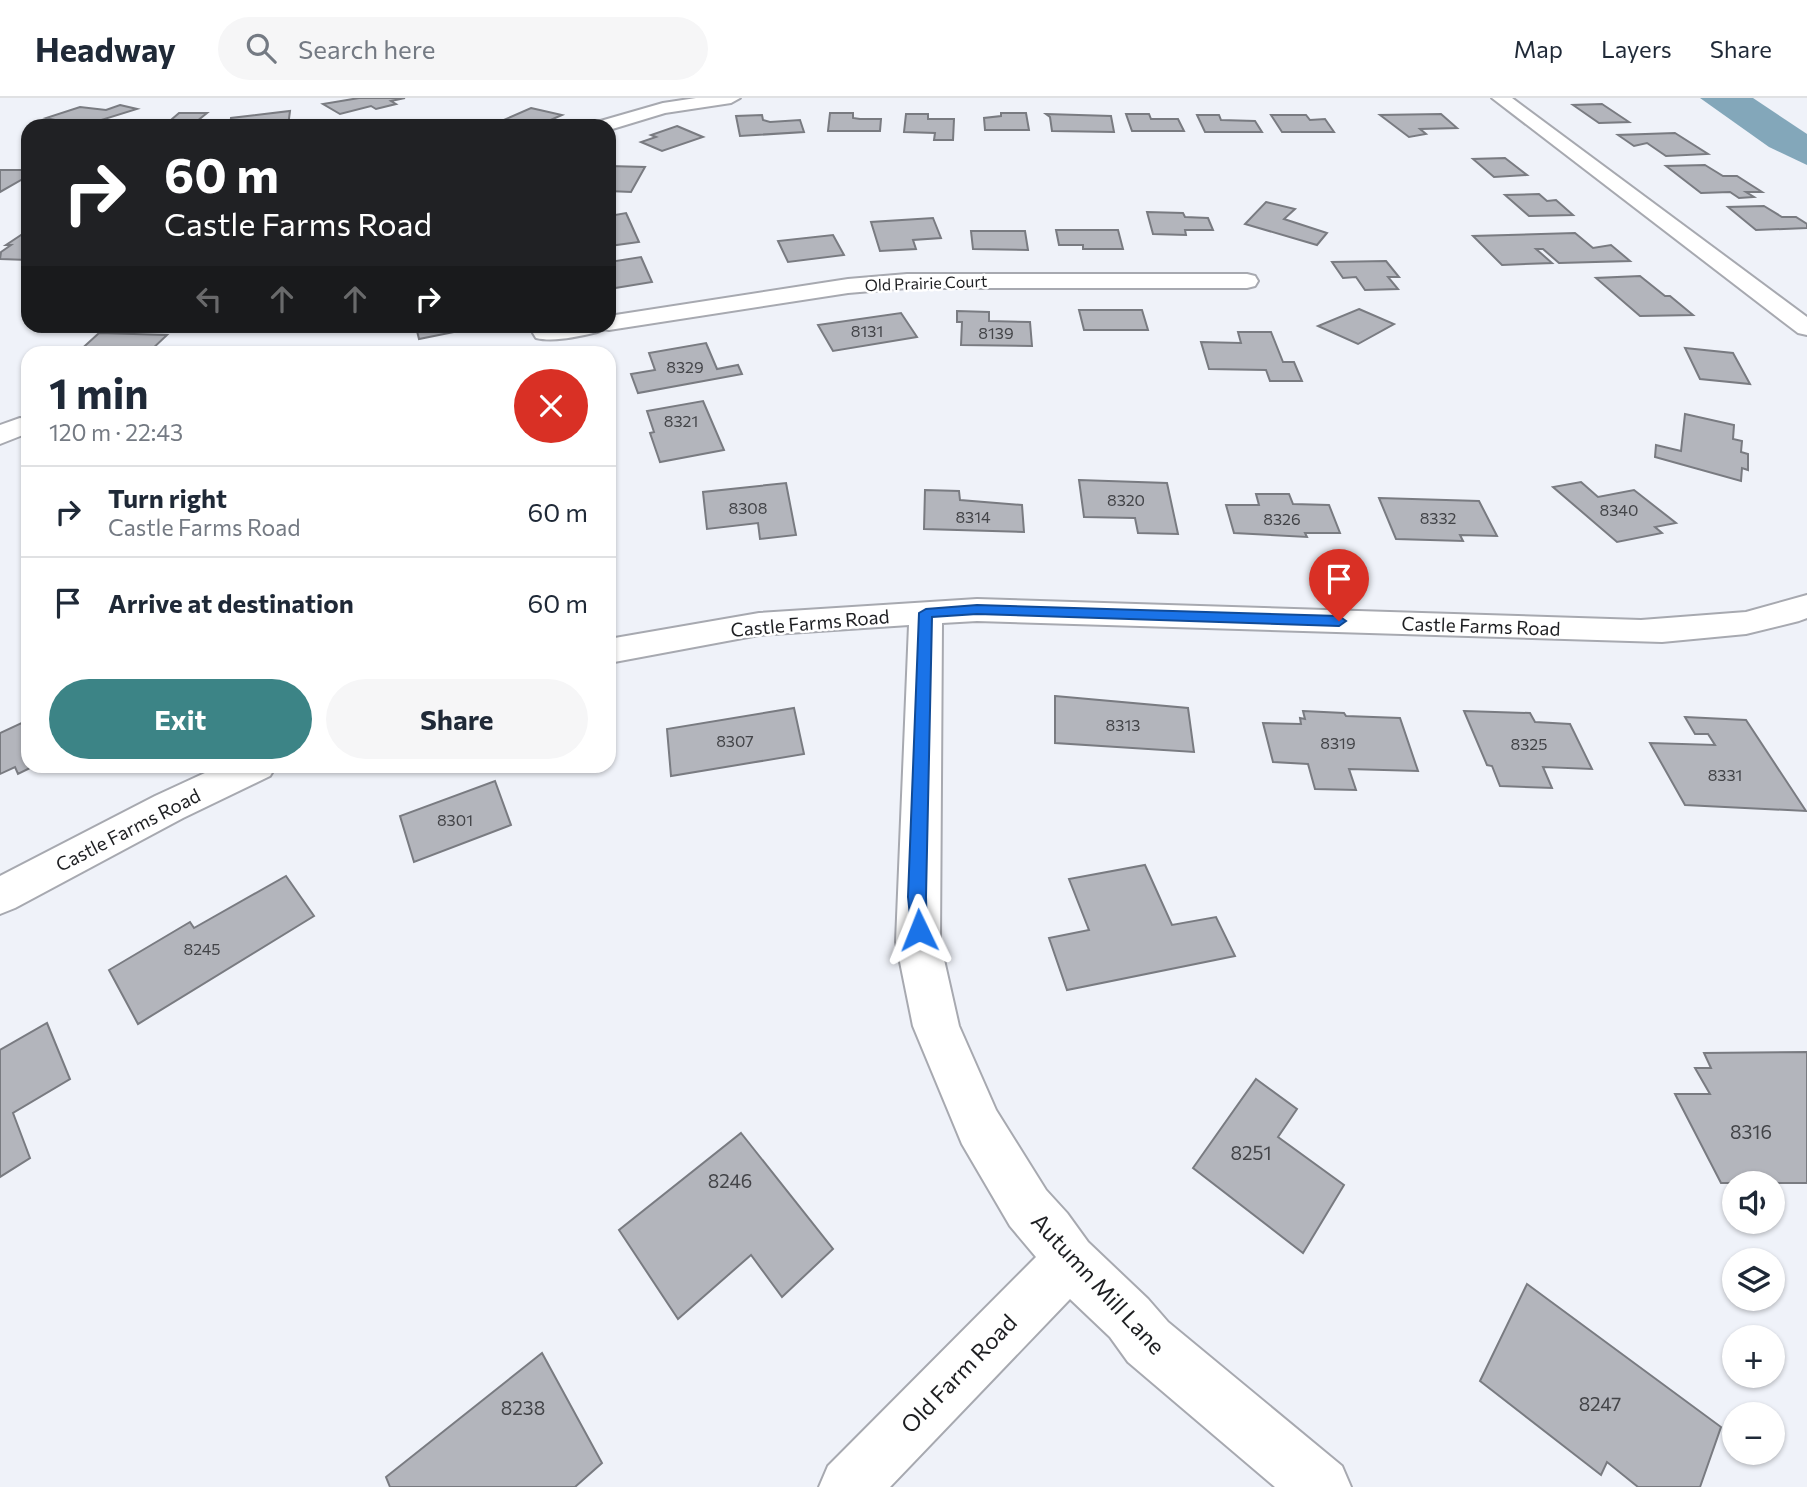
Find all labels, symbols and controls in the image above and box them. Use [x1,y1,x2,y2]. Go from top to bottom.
search box [218,17,708,80]
text: Headway [35,28,176,69]
icon: search [242,29,280,67]
text: Search here [298,33,436,64]
text: Map [1514,34,1563,63]
text: Layers [1601,34,1672,63]
text: Share [1710,34,1772,63]
text: 60 m [164,143,279,203]
icon: right [49,147,140,238]
text: Castle Farms Road [164,203,432,243]
street label: Old Prairie Court [864,271,988,294]
icon: left [190,280,228,318]
icon: ahead [263,280,301,318]
icon: ahead [336,280,374,318]
icon: right [409,280,447,318]
house number: 8131 [851,321,883,340]
house number: 8139 [978,323,1014,342]
house number: 8329 [666,357,704,376]
text: 1 min [49,366,149,418]
button: close [514,369,588,443]
house number: 8321 [664,411,698,430]
text: 120 m · 22:43 [49,418,183,446]
text: Turn right [108,482,227,513]
house number: 8320 [1107,490,1145,509]
icon: right [49,493,87,531]
text: 60 m [528,496,588,527]
house number: 8308 [729,498,767,517]
house number: 8340 [1600,500,1638,519]
house number: 8314 [955,507,991,526]
house number: 8332 [1420,508,1456,527]
house number: 8326 [1263,509,1301,528]
text: Castle Farms Road [108,513,301,541]
pin [1309,549,1369,621]
icon: arrive [1320,560,1358,598]
icon: arrive [49,584,87,622]
text: Arrive at destination [108,587,354,618]
text: 60 m [528,587,588,618]
street label: Castle Farms Road [730,604,890,641]
street label: Castle Farms Road [1401,611,1561,640]
button: Exit [49,679,312,759]
button: Share [326,679,588,759]
house number: 8313 [1106,715,1140,734]
house number: 8307 [716,731,754,750]
house number: 8319 [1320,733,1356,752]
house number: 8325 [1511,734,1547,753]
house number: 8331 [1708,765,1742,784]
street label: Castle Farms Road [52,783,204,876]
house number: 8301 [437,810,473,829]
position arrow [882,893,956,967]
house number: 8245 [183,939,221,958]
house number: 8316 [1730,1120,1772,1143]
house number: 8251 [1230,1141,1272,1164]
house number: 8246 [708,1169,752,1192]
map controls [1722,1171,1785,1465]
button: sound [1722,1171,1785,1234]
street label: Autumn Mill Lane [1026,1207,1171,1360]
button: layers [1722,1248,1785,1311]
street label: Old Farm Road [895,1308,1022,1439]
button: + [1722,1325,1785,1388]
house number: 8247 [1579,1392,1621,1415]
house number: 8238 [501,1396,545,1419]
button: − [1722,1402,1785,1465]

